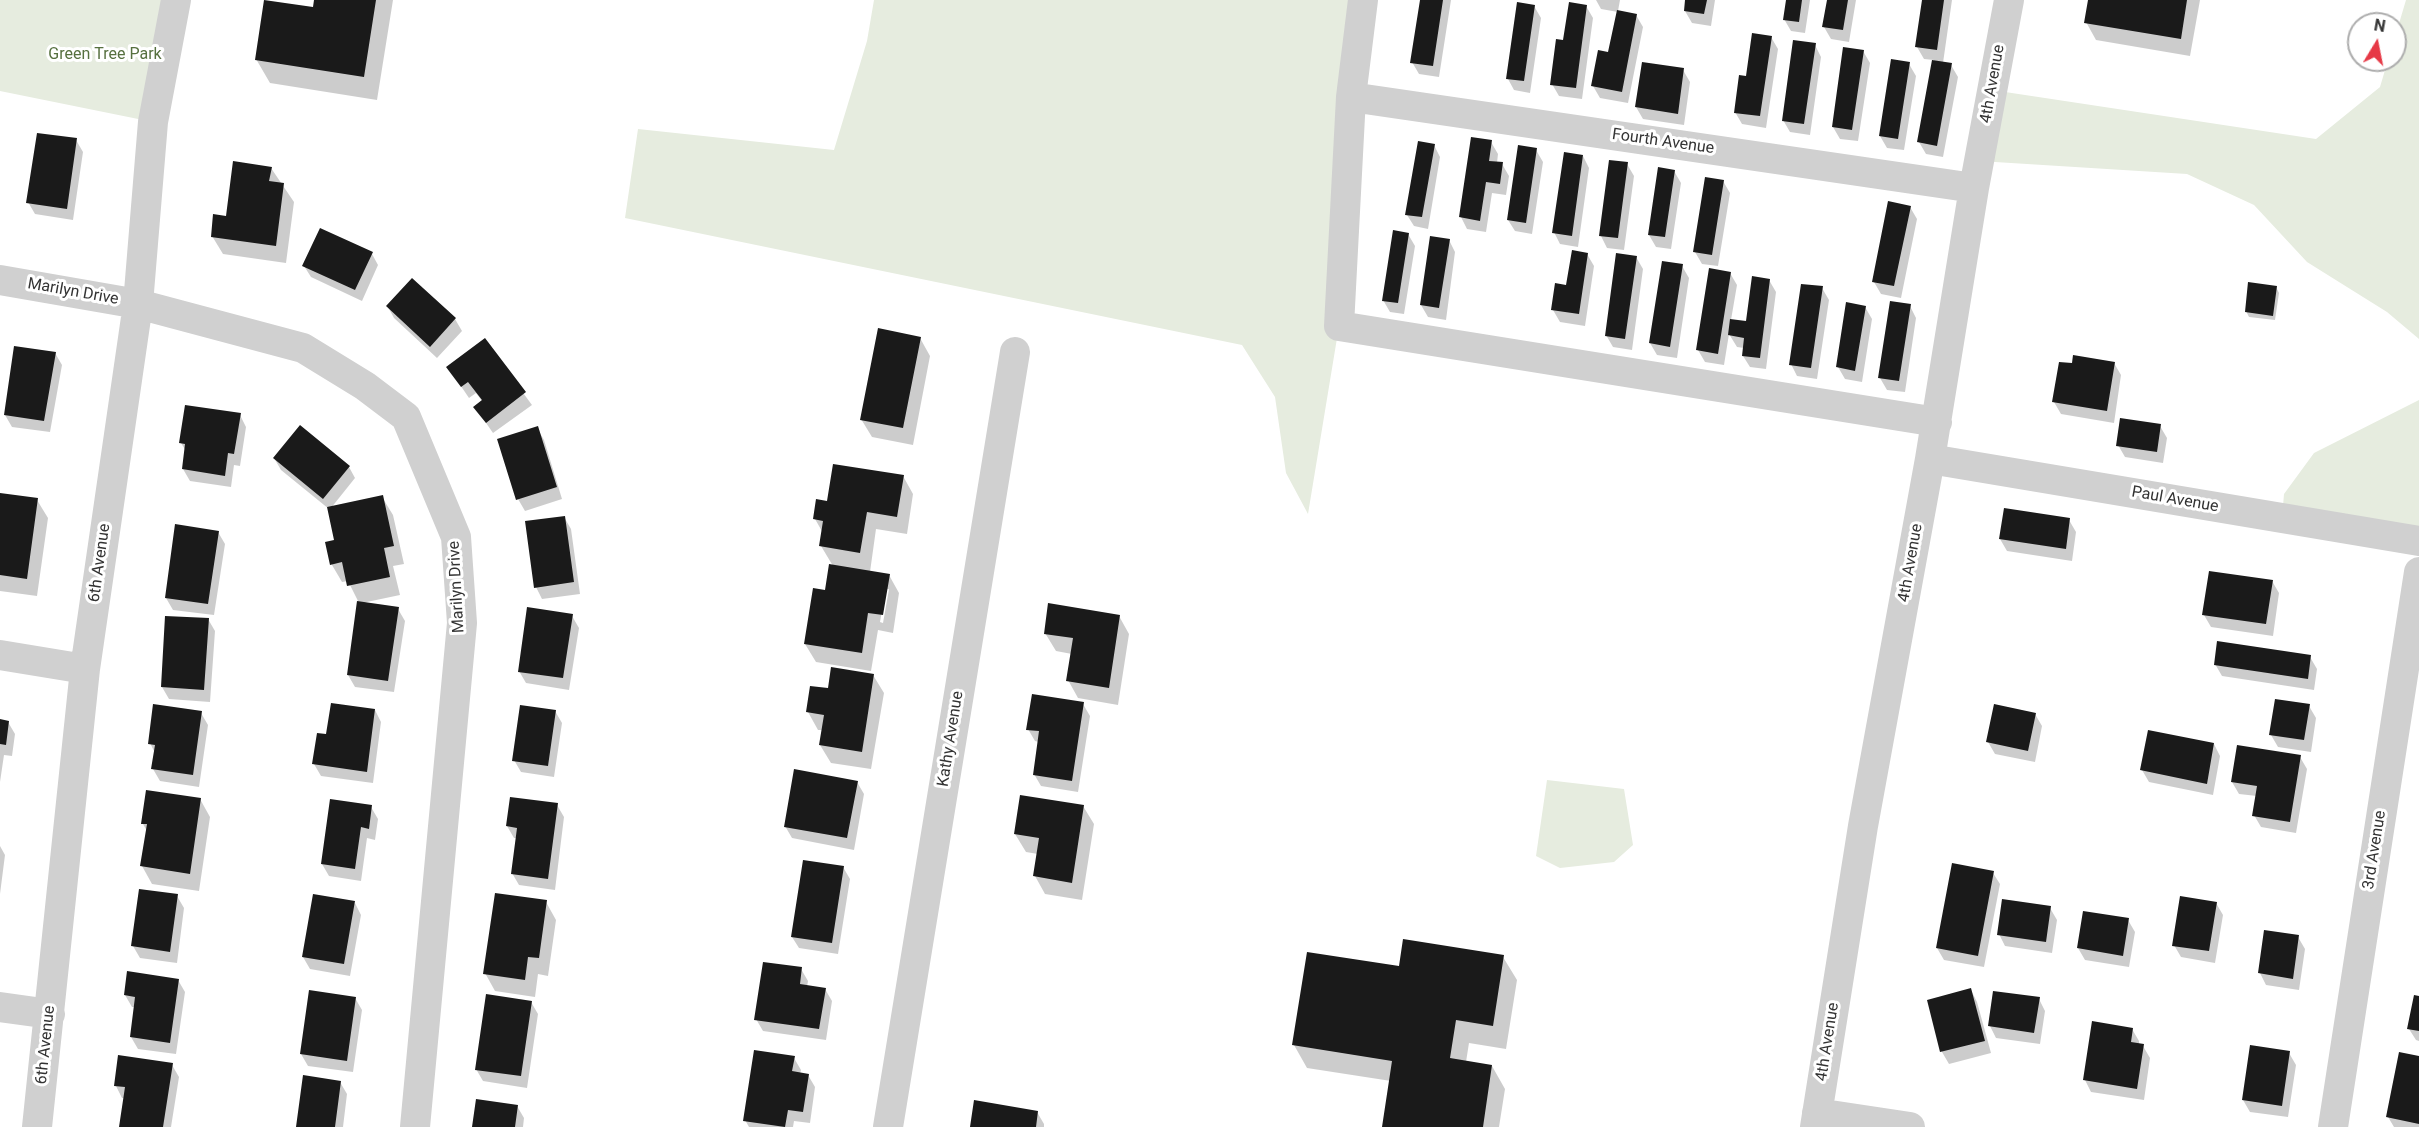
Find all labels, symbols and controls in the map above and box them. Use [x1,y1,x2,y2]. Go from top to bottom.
north arrow [2347,12,2407,72]
text: N [2373,15,2387,36]
street label: 4th Avenue [1977,43,2009,125]
park label: Green Tree Park [48,45,162,65]
street label: Fourth Avenue [1611,125,1715,159]
street label: Marilyn Drive [26,275,120,309]
street label: Paul Avenue [2130,483,2220,517]
street label: 6th Avenue [85,522,115,604]
street label: 4th Avenue [1895,522,1927,604]
street label: Marilyn Drive [445,540,469,634]
street label: Kathy Avenue [934,690,968,788]
street label: 3rd Avenue [2359,809,2391,891]
street label: 4th Avenue [1812,1001,1844,1083]
street label: 6th Avenue [32,1005,60,1085]

